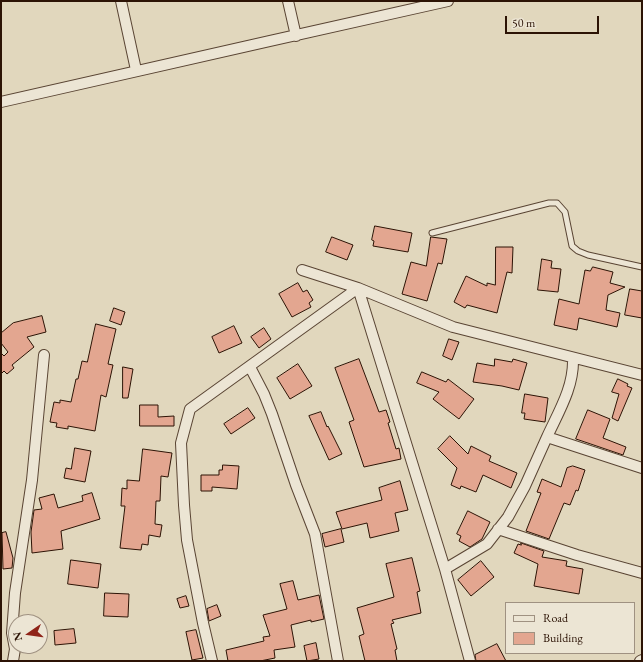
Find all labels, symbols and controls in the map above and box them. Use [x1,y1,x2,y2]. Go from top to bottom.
scale bar [507,8,601,34]
text: 50 m [512,15,535,31]
legend [505,602,635,654]
text: Road [543,610,568,626]
north arrow [8,614,48,654]
text: Building [543,630,583,646]
text: N [9,631,25,642]

